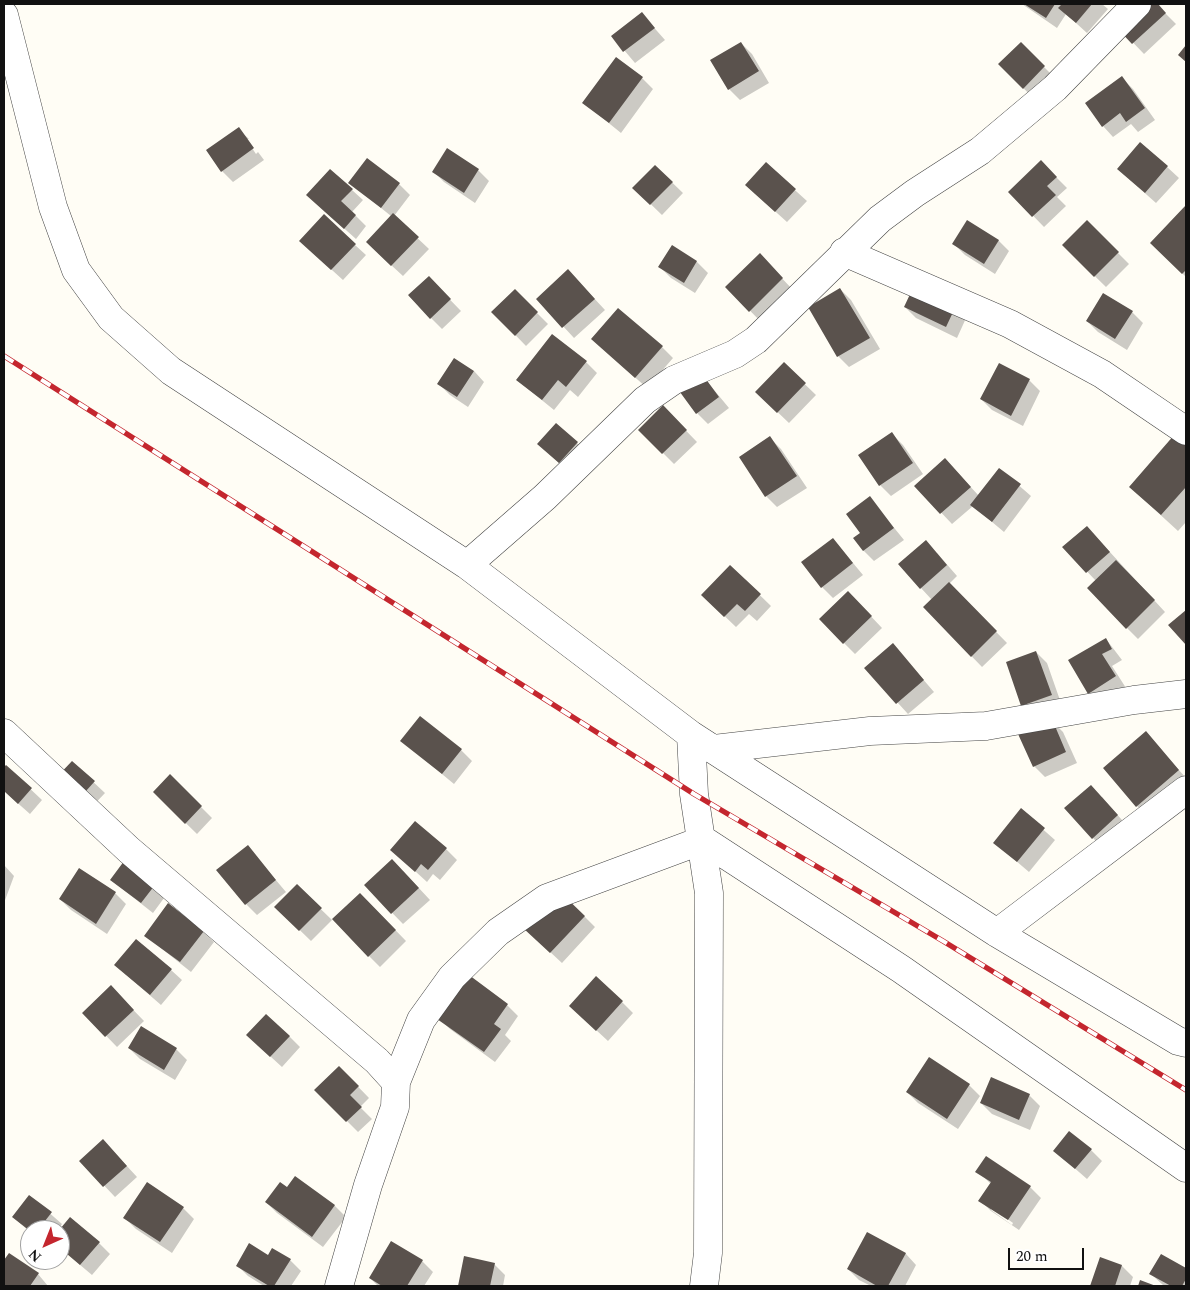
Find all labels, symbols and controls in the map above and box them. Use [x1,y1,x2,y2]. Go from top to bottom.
north arrow [20,1220,70,1270]
scale bar [1010,1238,1086,1270]
text: N [24,1244,46,1267]
text: 20 m [1016,1245,1048,1268]

